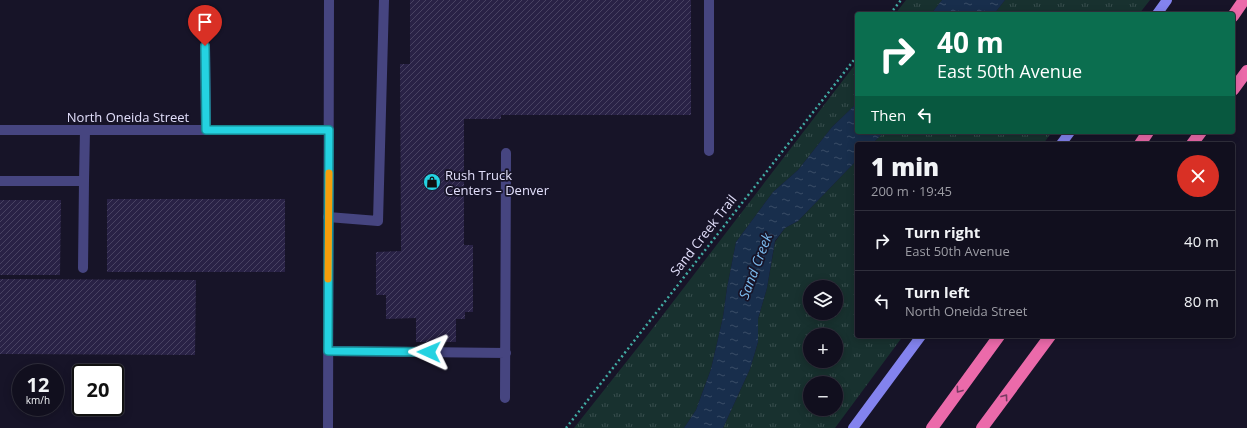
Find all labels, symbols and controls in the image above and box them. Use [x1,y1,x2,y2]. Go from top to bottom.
pin [188,5,222,46]
icon: arrive [194,11,216,33]
text: 40 m [937,23,1004,61]
icon: right [871,28,923,80]
text: East 50th Avenue [937,59,1082,83]
icon: left [914,104,936,126]
text: Then [871,105,906,125]
street label: North Oneida Street [67,108,190,126]
text: 1 min [871,150,939,183]
button: close [1177,155,1219,197]
place label: Rush Truck Centers – Denver [445,166,550,199]
shop icon: Rush Truck Centers – Denver [422,172,442,192]
text: 200 m · 19:45 [871,182,952,200]
street label: Sand Creek Trail [666,191,740,279]
text: Turn right [905,222,980,242]
water label: Sand Creek [734,229,777,302]
icon: right [871,230,893,252]
text: 40 m [1184,231,1219,251]
text: East 50th Avenue [905,242,1010,260]
map controls [803,280,843,416]
button: layers [803,280,843,320]
text: Turn left [905,282,970,302]
icon: left [871,290,893,312]
text: 80 m [1184,291,1219,311]
text: North Oneida Street [905,302,1027,320]
button: + [803,328,843,368]
position arrow [408,331,450,373]
speed limit sign: 20 [72,364,124,416]
text: 12 [27,371,49,398]
button: − [803,376,843,416]
one-way arrow [957,386,964,393]
text: km/h [26,393,50,407]
one-way arrow [1000,394,1007,401]

